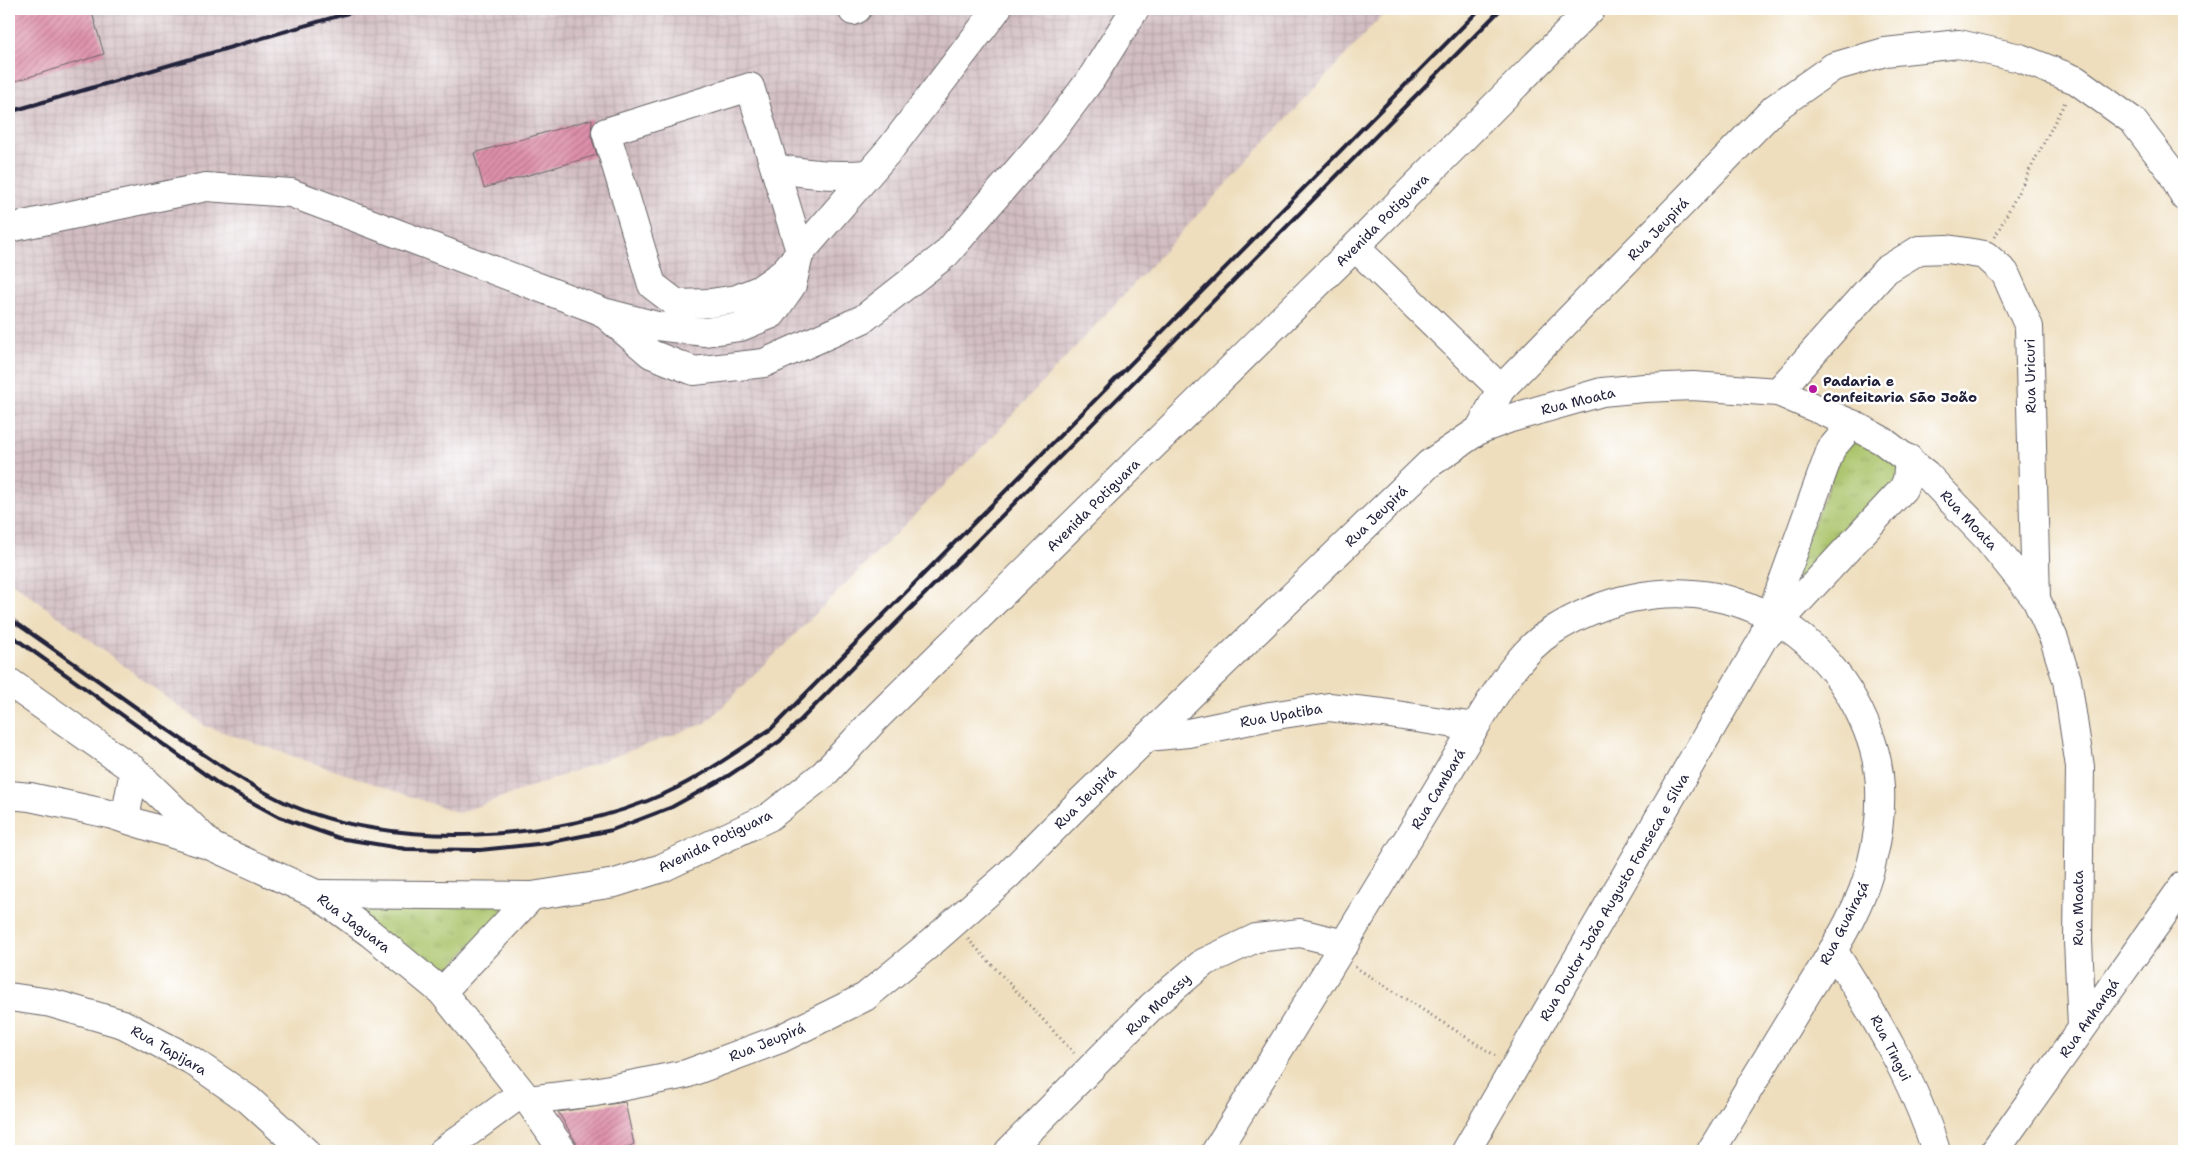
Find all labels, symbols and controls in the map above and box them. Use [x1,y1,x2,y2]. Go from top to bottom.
street label: Avenida Potiguara [1332,169,1433,270]
street label: Rua Jeupirá [1623,193,1693,264]
street label: Rua Uricuri [2020,339,2040,413]
place label: Padaria e Confeitaria São João [1823,372,1977,406]
street label: Rua Moata [1539,383,1617,419]
marker: Padaria e Confeitaria São João [1807,383,1819,395]
street label: Avenida Potiguara [1043,454,1144,555]
street label: Rua Jeupirá [1341,481,1412,551]
street label: Rua Moata [1937,486,2002,554]
street label: Rua Upatiba [1239,699,1324,731]
street label: Rua Cambará [1407,745,1469,833]
street label: Rua Jeupirá [1050,763,1120,833]
street label: Rua Doutor João Augusto Fonseca e Silva [1535,769,1693,1024]
street label: Avenida Potiguara [655,805,775,876]
street label: Rua Moata [2069,870,2087,946]
street label: Rua Guairaçá [1815,878,1873,968]
street label: Rua Jaguara [314,890,394,957]
street label: Rua Moassy [1122,969,1194,1039]
street label: Rua Anhangá [2055,975,2123,1061]
street label: Rua Tingui [1867,1012,1915,1084]
street label: Rua Jeupirá [726,1018,808,1065]
street label: Rua Tapijara [128,1021,210,1079]

